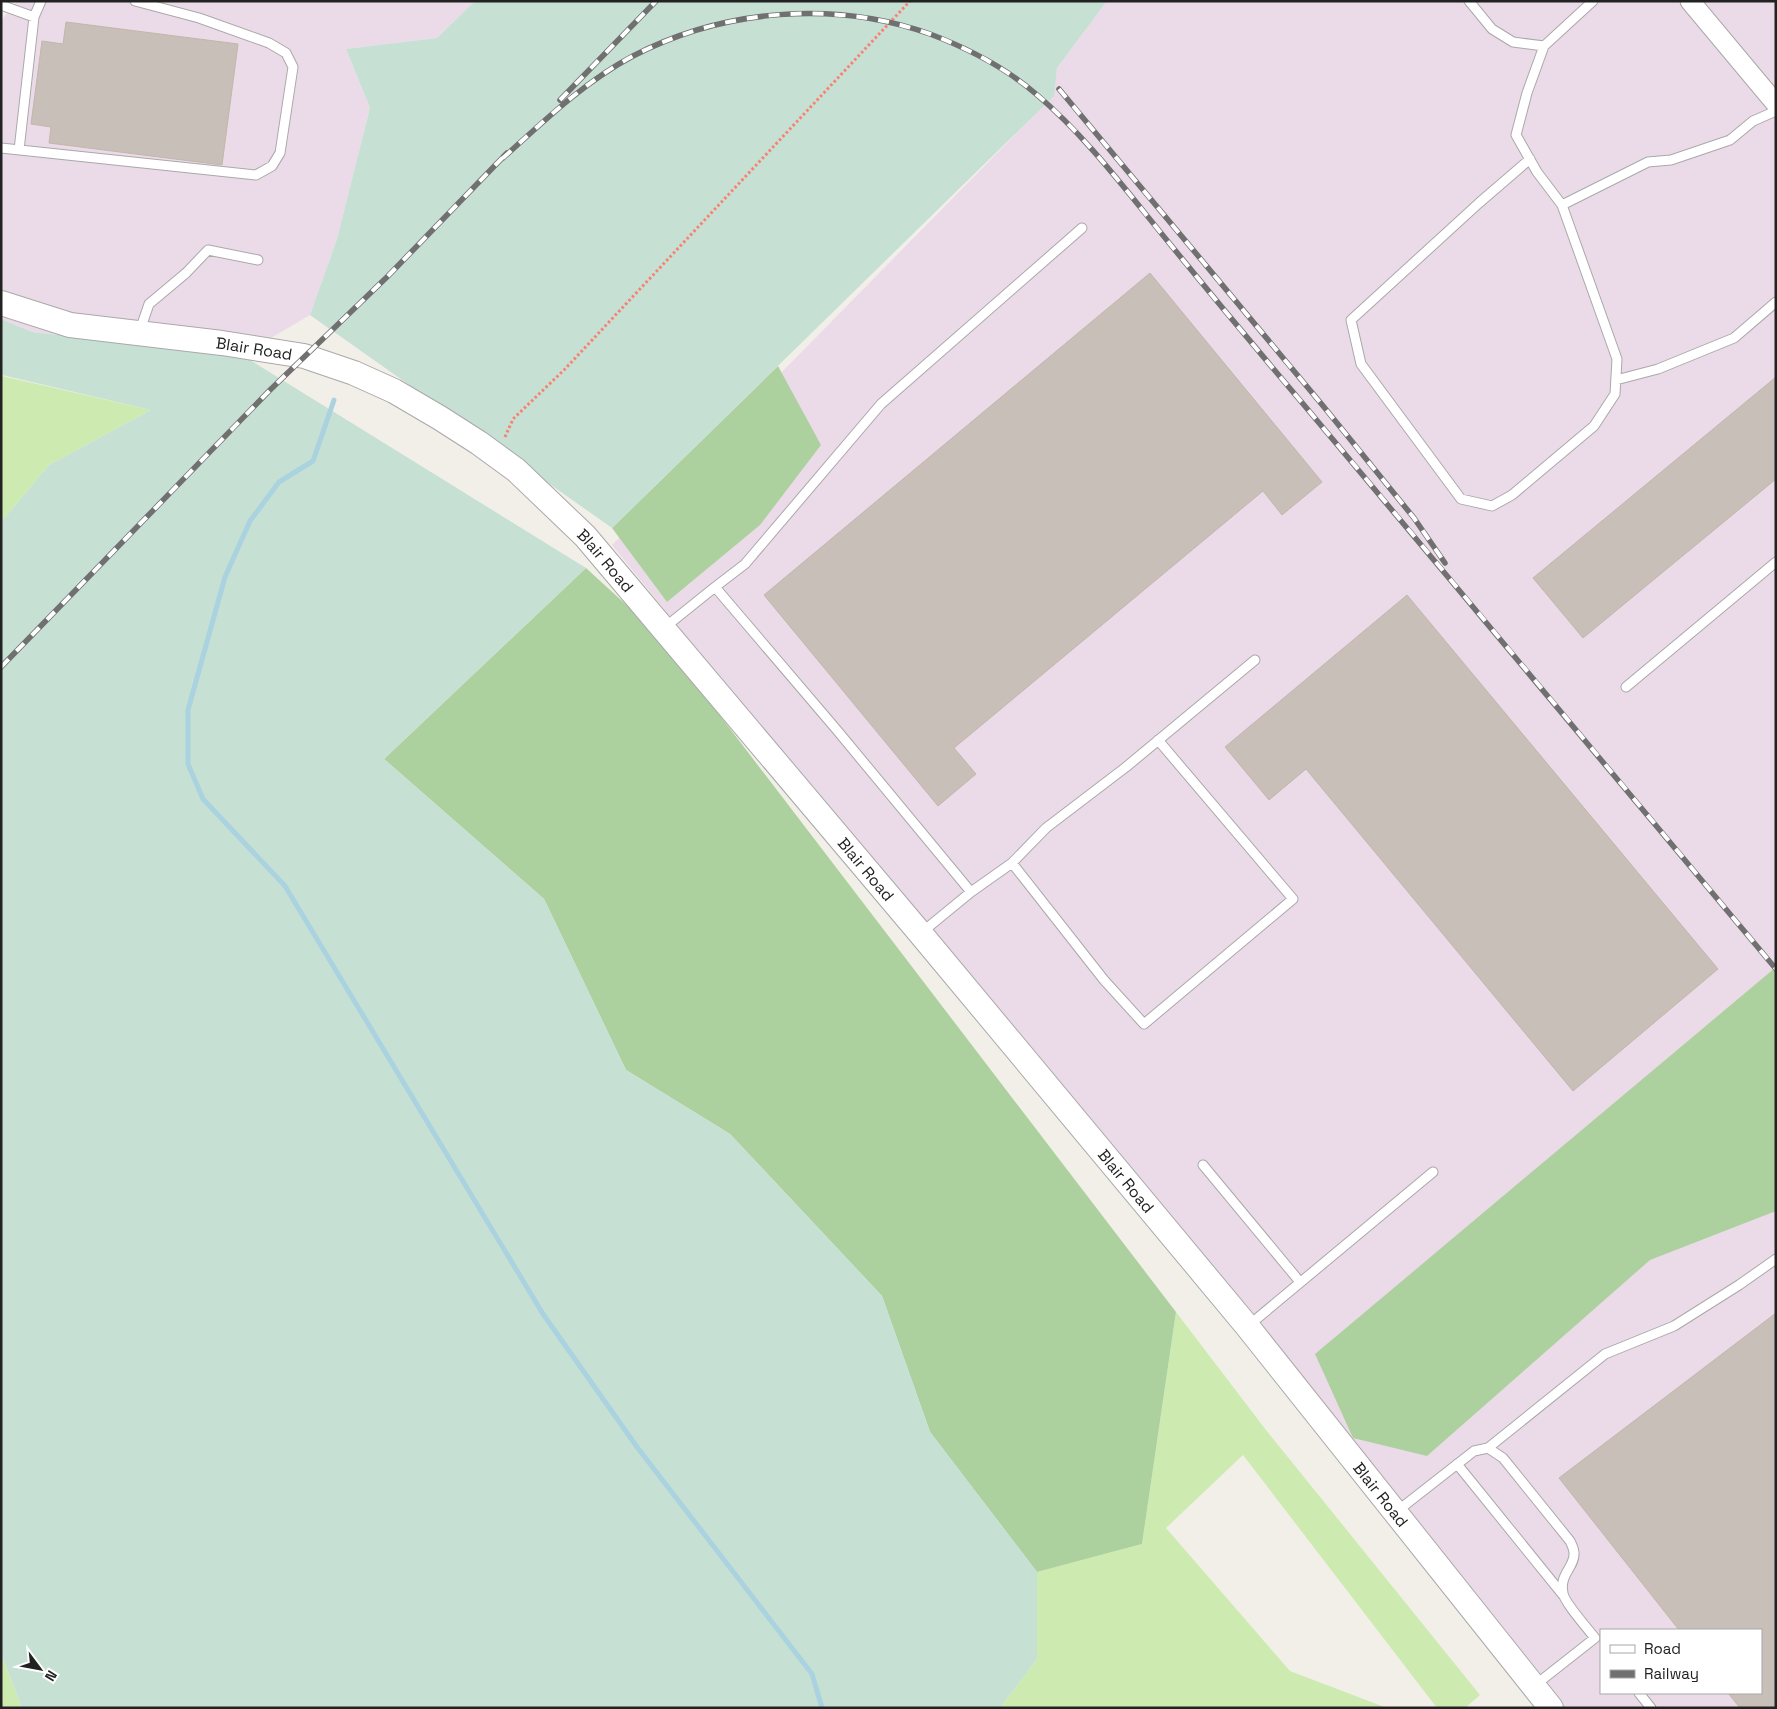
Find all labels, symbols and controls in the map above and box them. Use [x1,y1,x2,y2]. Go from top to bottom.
street label: Blair Road [215,332,294,365]
street label: Blair Road [573,524,638,597]
street label: Blair Road [833,833,899,906]
street label: Blair Road [1093,1145,1159,1218]
street label: Blair Road [1348,1458,1413,1531]
legend [1600,1629,1762,1694]
text: Road [1644,1639,1681,1658]
north arrow [15,1644,65,1694]
text: Railway [1644,1664,1699,1683]
text: N [41,1667,61,1685]

